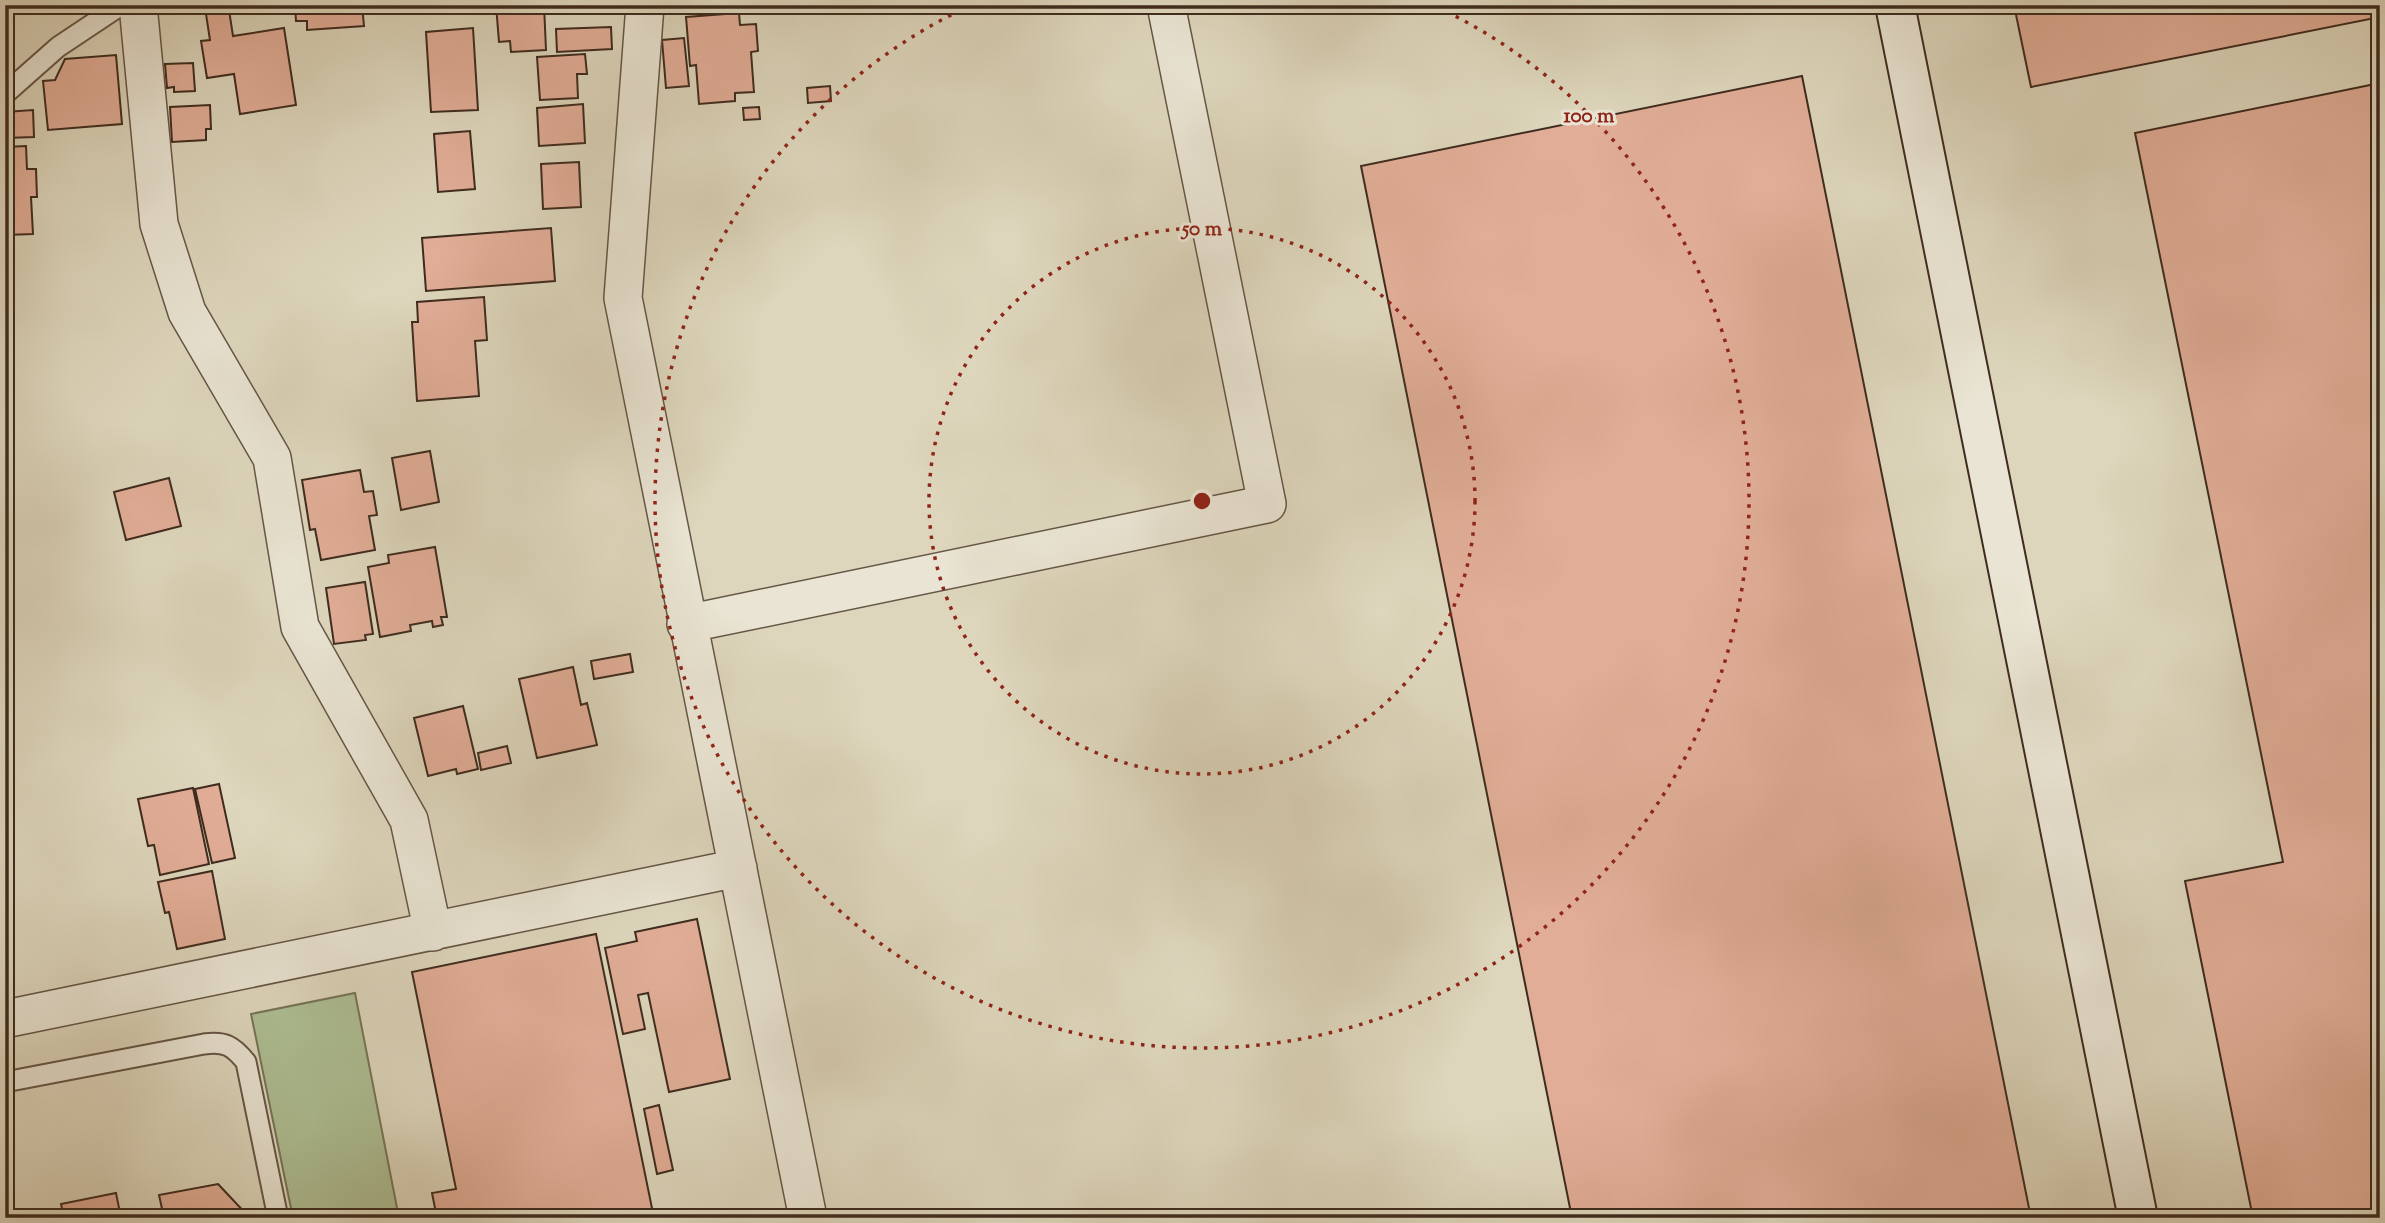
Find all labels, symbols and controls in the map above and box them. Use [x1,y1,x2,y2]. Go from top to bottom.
text: 100 m [1564,102,1615,132]
text: 50 m [1180,215,1223,245]
centre of rings [1190,489,1214,513]

